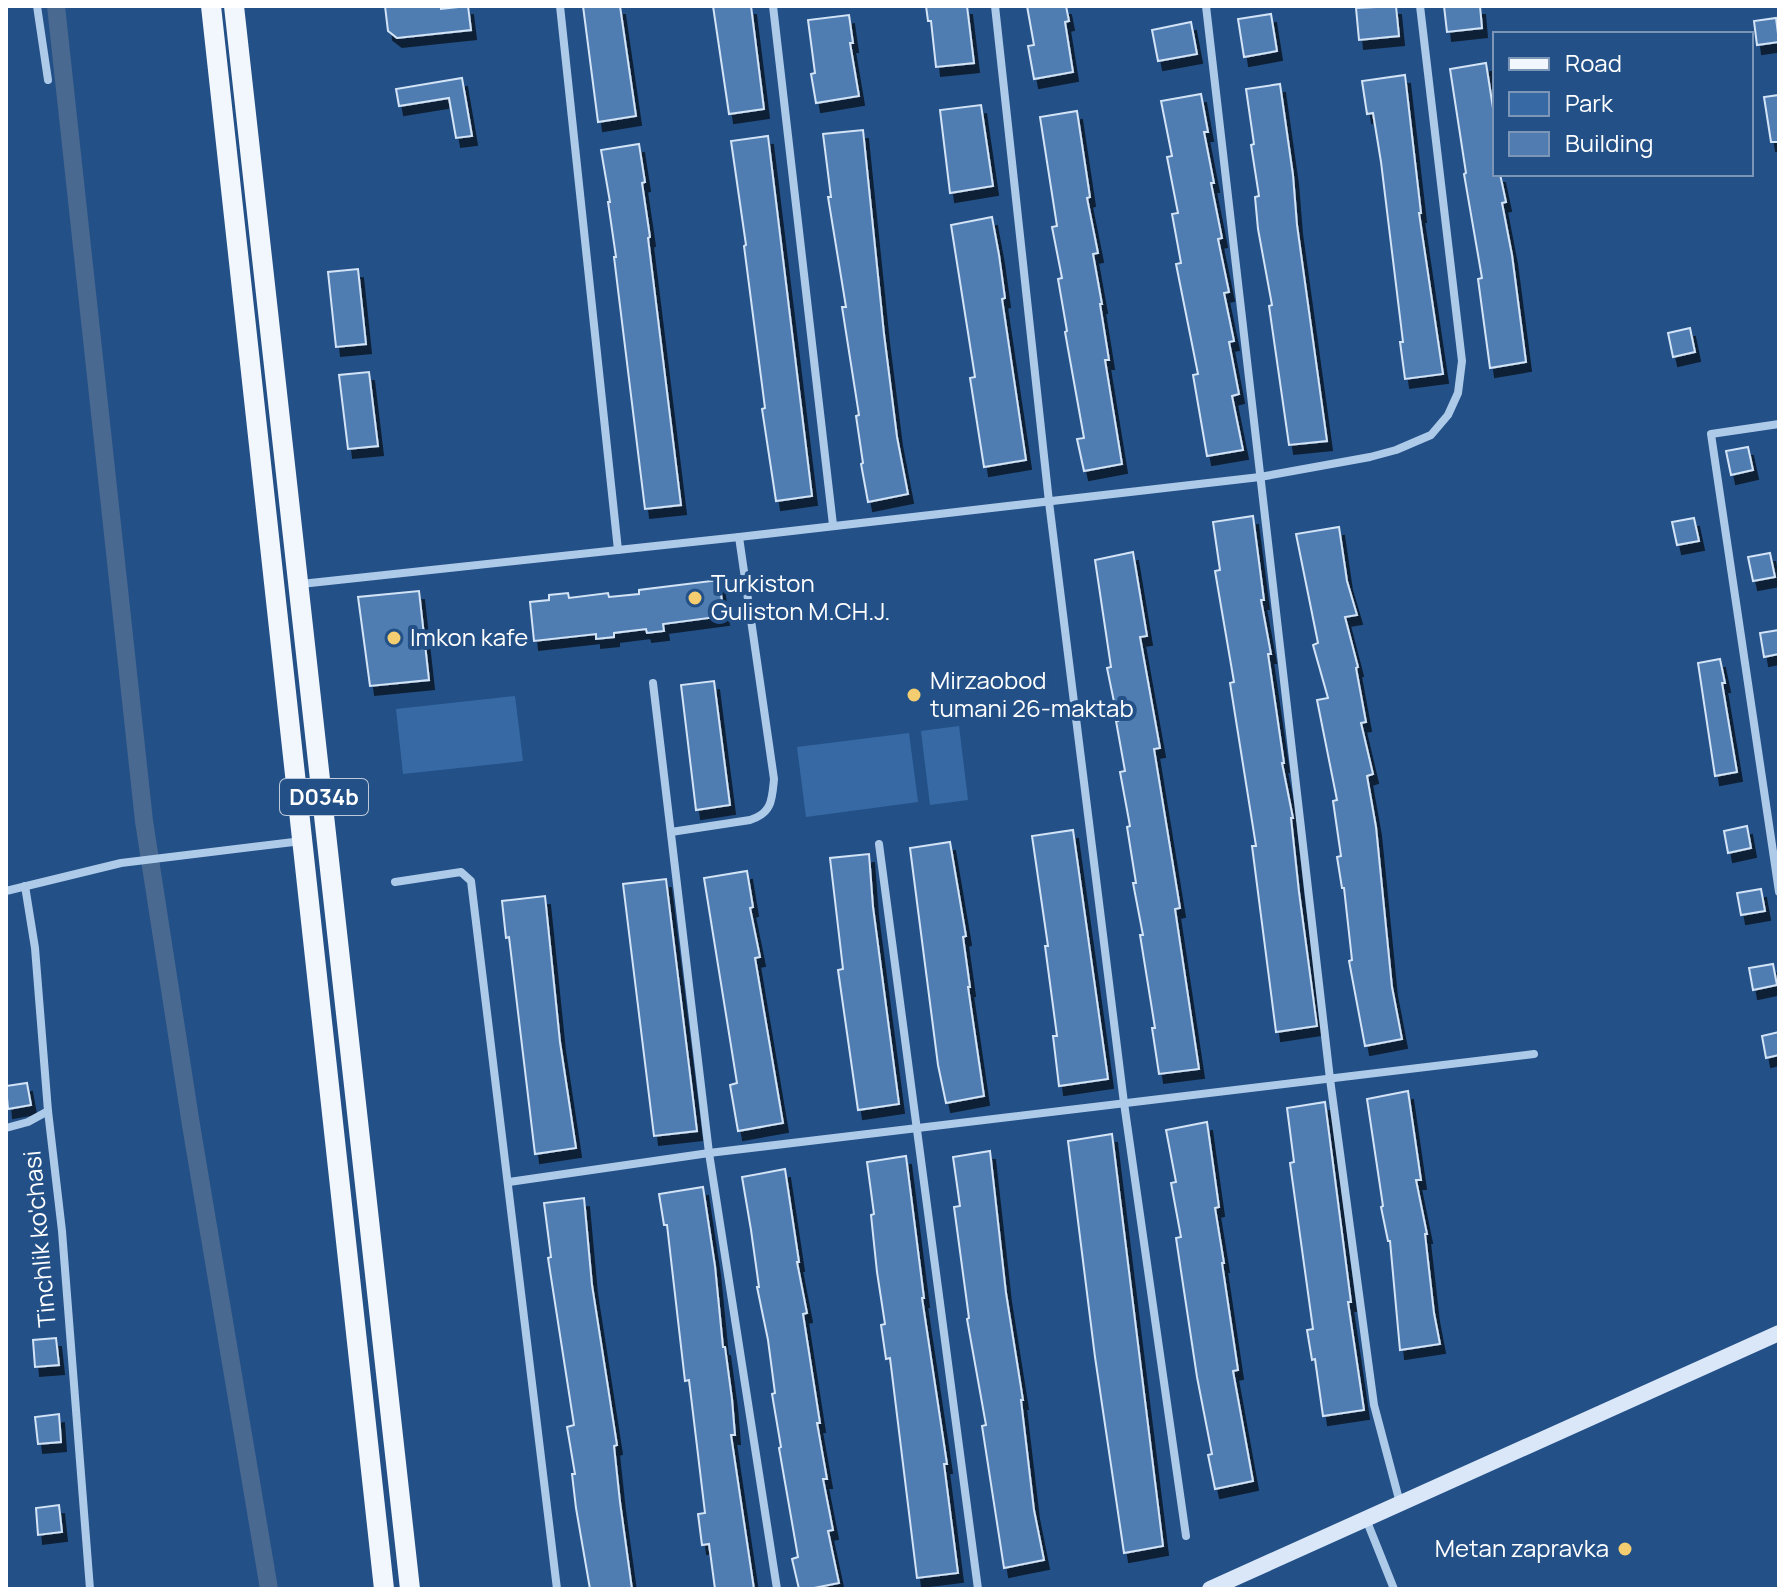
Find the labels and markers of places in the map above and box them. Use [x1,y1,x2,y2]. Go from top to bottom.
place label: Turkiston Guliston M.CH.J. [711,566,890,627]
marker: Turkiston Guliston M.CH.J. [686,589,704,607]
place label: Imkon kafe [410,620,528,653]
marker: Imkon kafe [385,629,403,647]
place label: Mirzaobod tumani 26-maktab [930,663,1134,724]
marker: Mirzaobod tumani 26-maktab [905,686,923,704]
place label: Metan zapravka [1435,1531,1609,1564]
marker: Metan zapravka [1616,1540,1634,1558]

